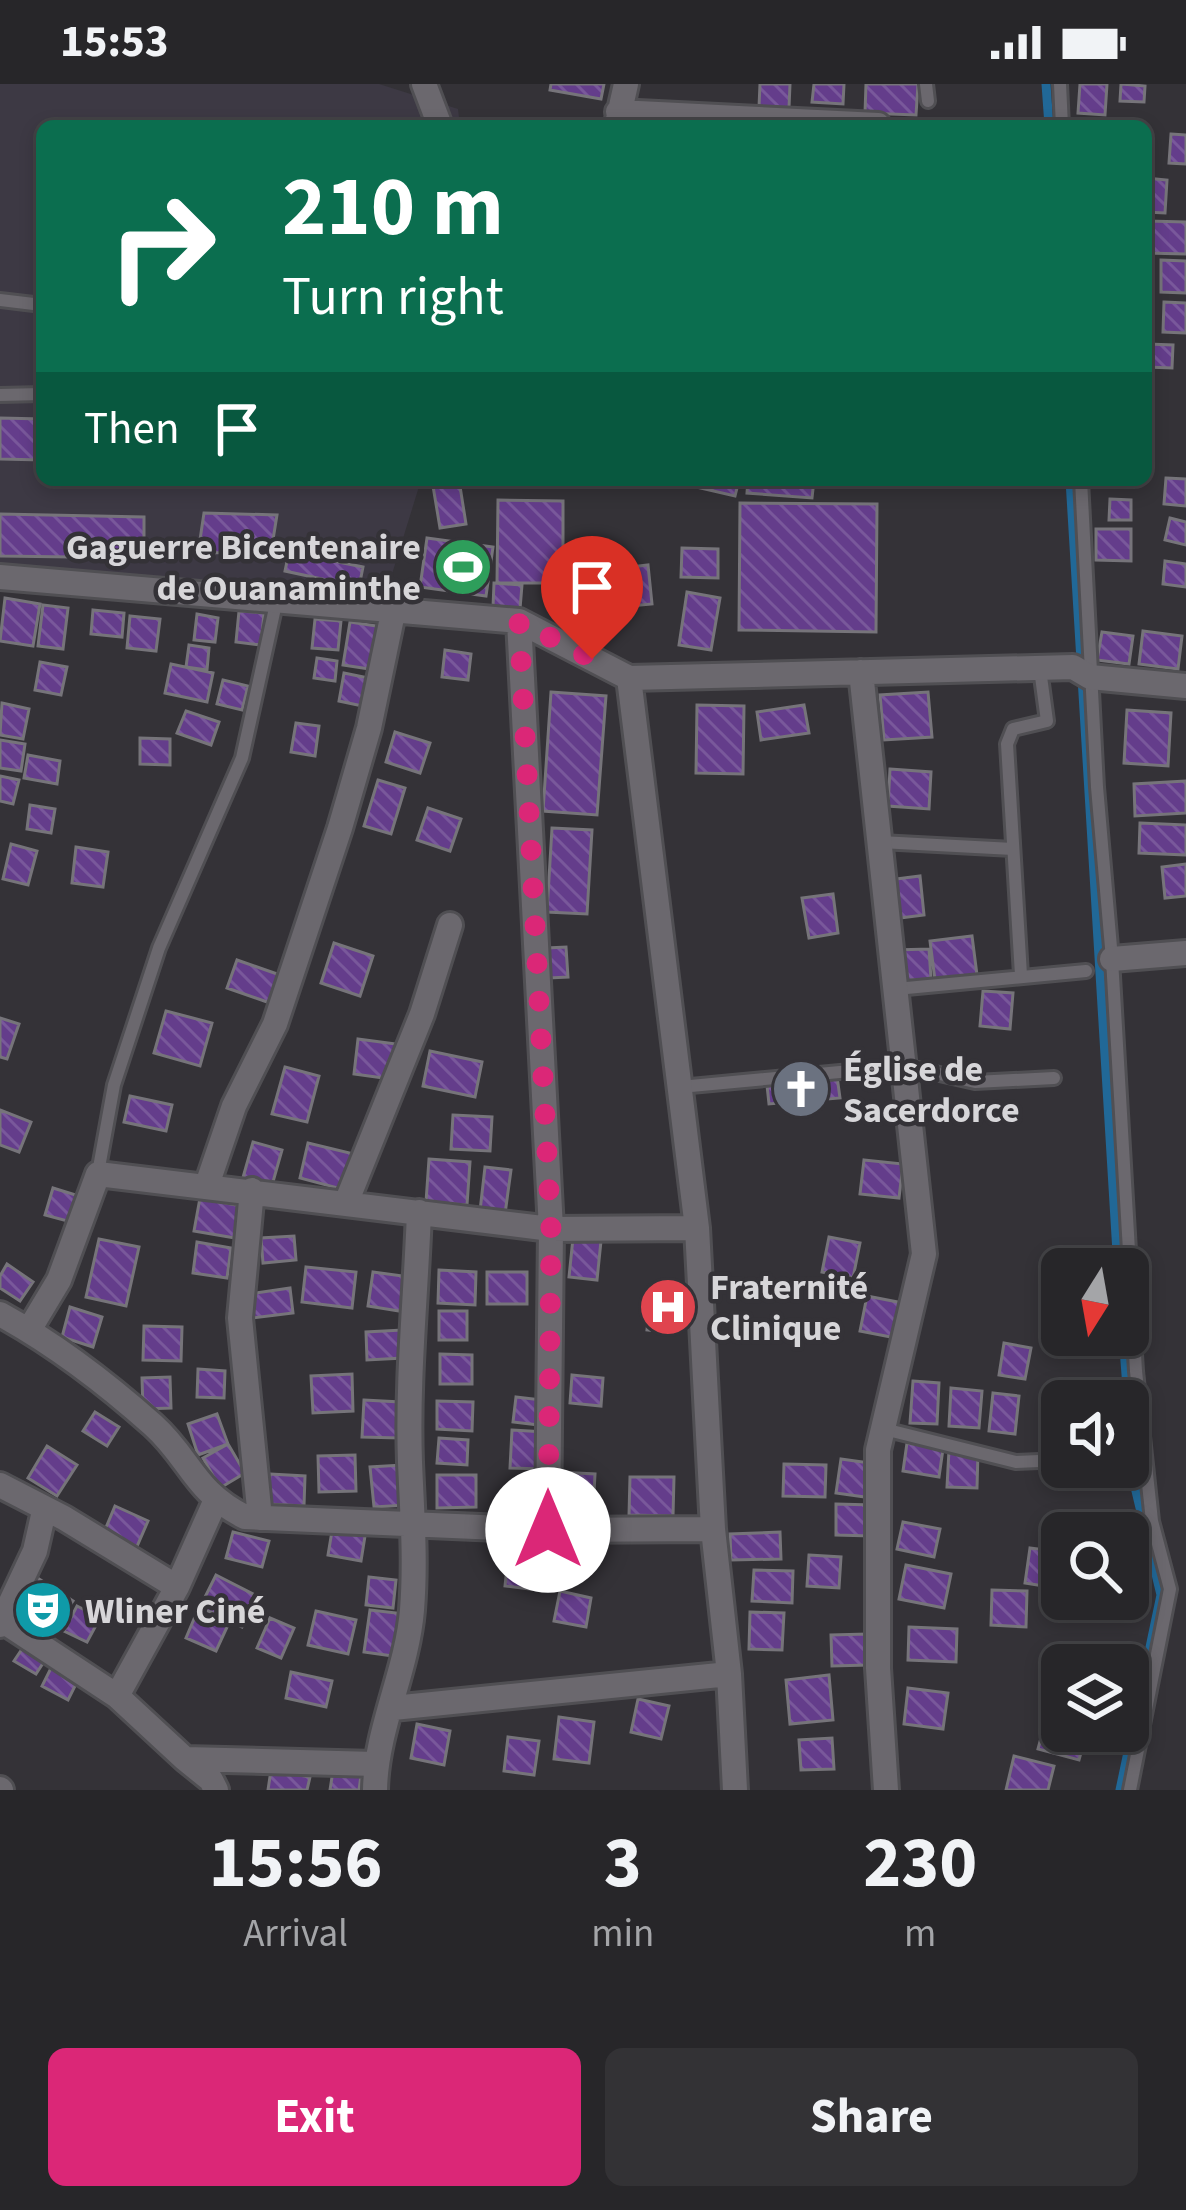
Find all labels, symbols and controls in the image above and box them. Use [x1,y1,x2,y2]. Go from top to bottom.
text: 15:53 [60,10,169,74]
text: 210 m [282,148,504,268]
icon: right [84,168,240,324]
text: Turn right [282,259,504,336]
icon: arrive [204,396,270,462]
text: Then [84,397,180,461]
place label: Gaguerre Bicentenaire de Ouanaminthe [66,522,421,614]
sports icon: Gaguerre Bicentenaire de Ouanaminthe [432,536,494,598]
pin [541,536,643,659]
icon: arrive [559,554,625,620]
place label: Église de Sacerdorce [843,1044,1020,1136]
church icon: Église de Sacerdorce [770,1058,832,1120]
north arrow [1041,1248,1149,1356]
map controls [1041,1248,1149,1752]
place label: Fraternité Clinique [710,1262,868,1354]
hospital icon: Fraternité Clinique [637,1276,699,1338]
button: sound [1041,1380,1149,1488]
position arrow [485,1467,611,1593]
button: search [1041,1512,1149,1620]
theatre icon: Wliner Ciné [12,1579,74,1641]
place label: Wliner Ciné [85,1586,265,1637]
button: layers [1041,1644,1149,1752]
text: 15:56 [209,1812,382,1915]
text: 3 [604,1812,642,1915]
text: 230 [863,1812,977,1915]
text: Arrival [243,1906,348,1962]
text: min [591,1906,654,1962]
text: m [904,1906,936,1962]
button: Exit [48,2048,581,2186]
button: Share [605,2048,1138,2186]

